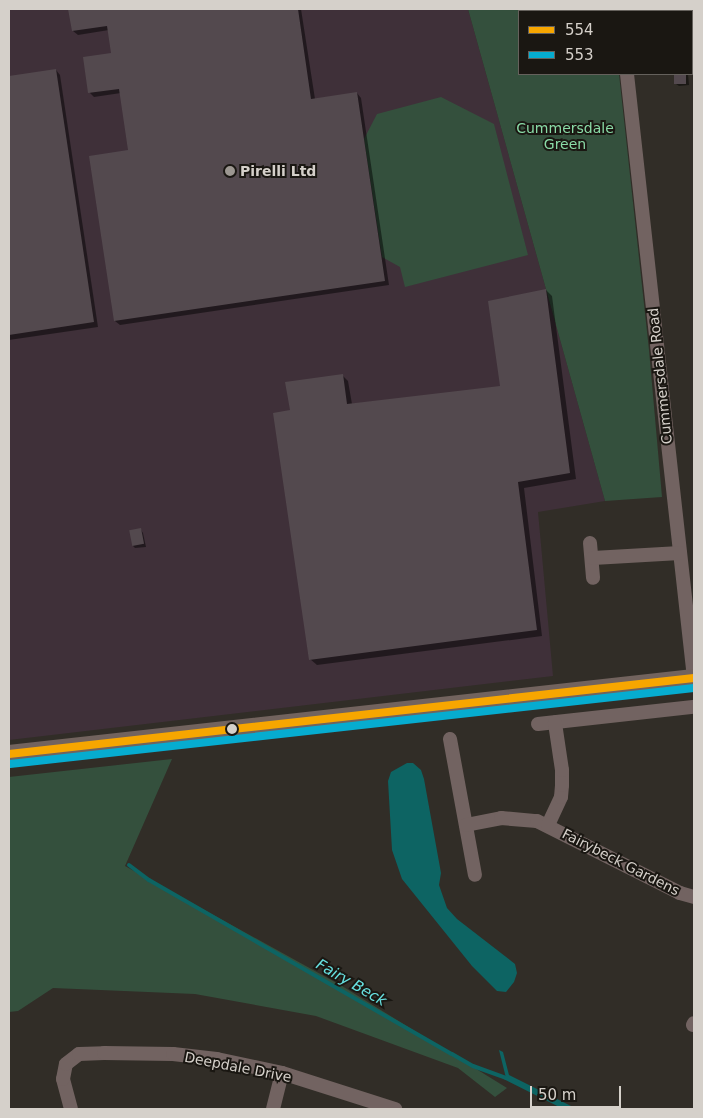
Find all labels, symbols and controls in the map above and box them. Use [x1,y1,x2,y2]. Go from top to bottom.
legend [518,10,693,75]
text: 554 [565,21,594,39]
text: 553 [565,46,594,64]
park label: Cummersdale Green [516,120,614,152]
place label: Pirelli Ltd [240,163,316,179]
marker: Pirelli Ltd [224,165,236,177]
street label: Cummersdale Road [644,307,676,445]
unlabelled marker [227,724,237,734]
street label: Fairybeck Gardens [559,825,683,899]
water label: Fairy Beck [313,956,389,1010]
street label: Deepdale Drive [183,1048,293,1086]
scale bar [533,1076,624,1108]
text: 50 m [538,1086,576,1104]

